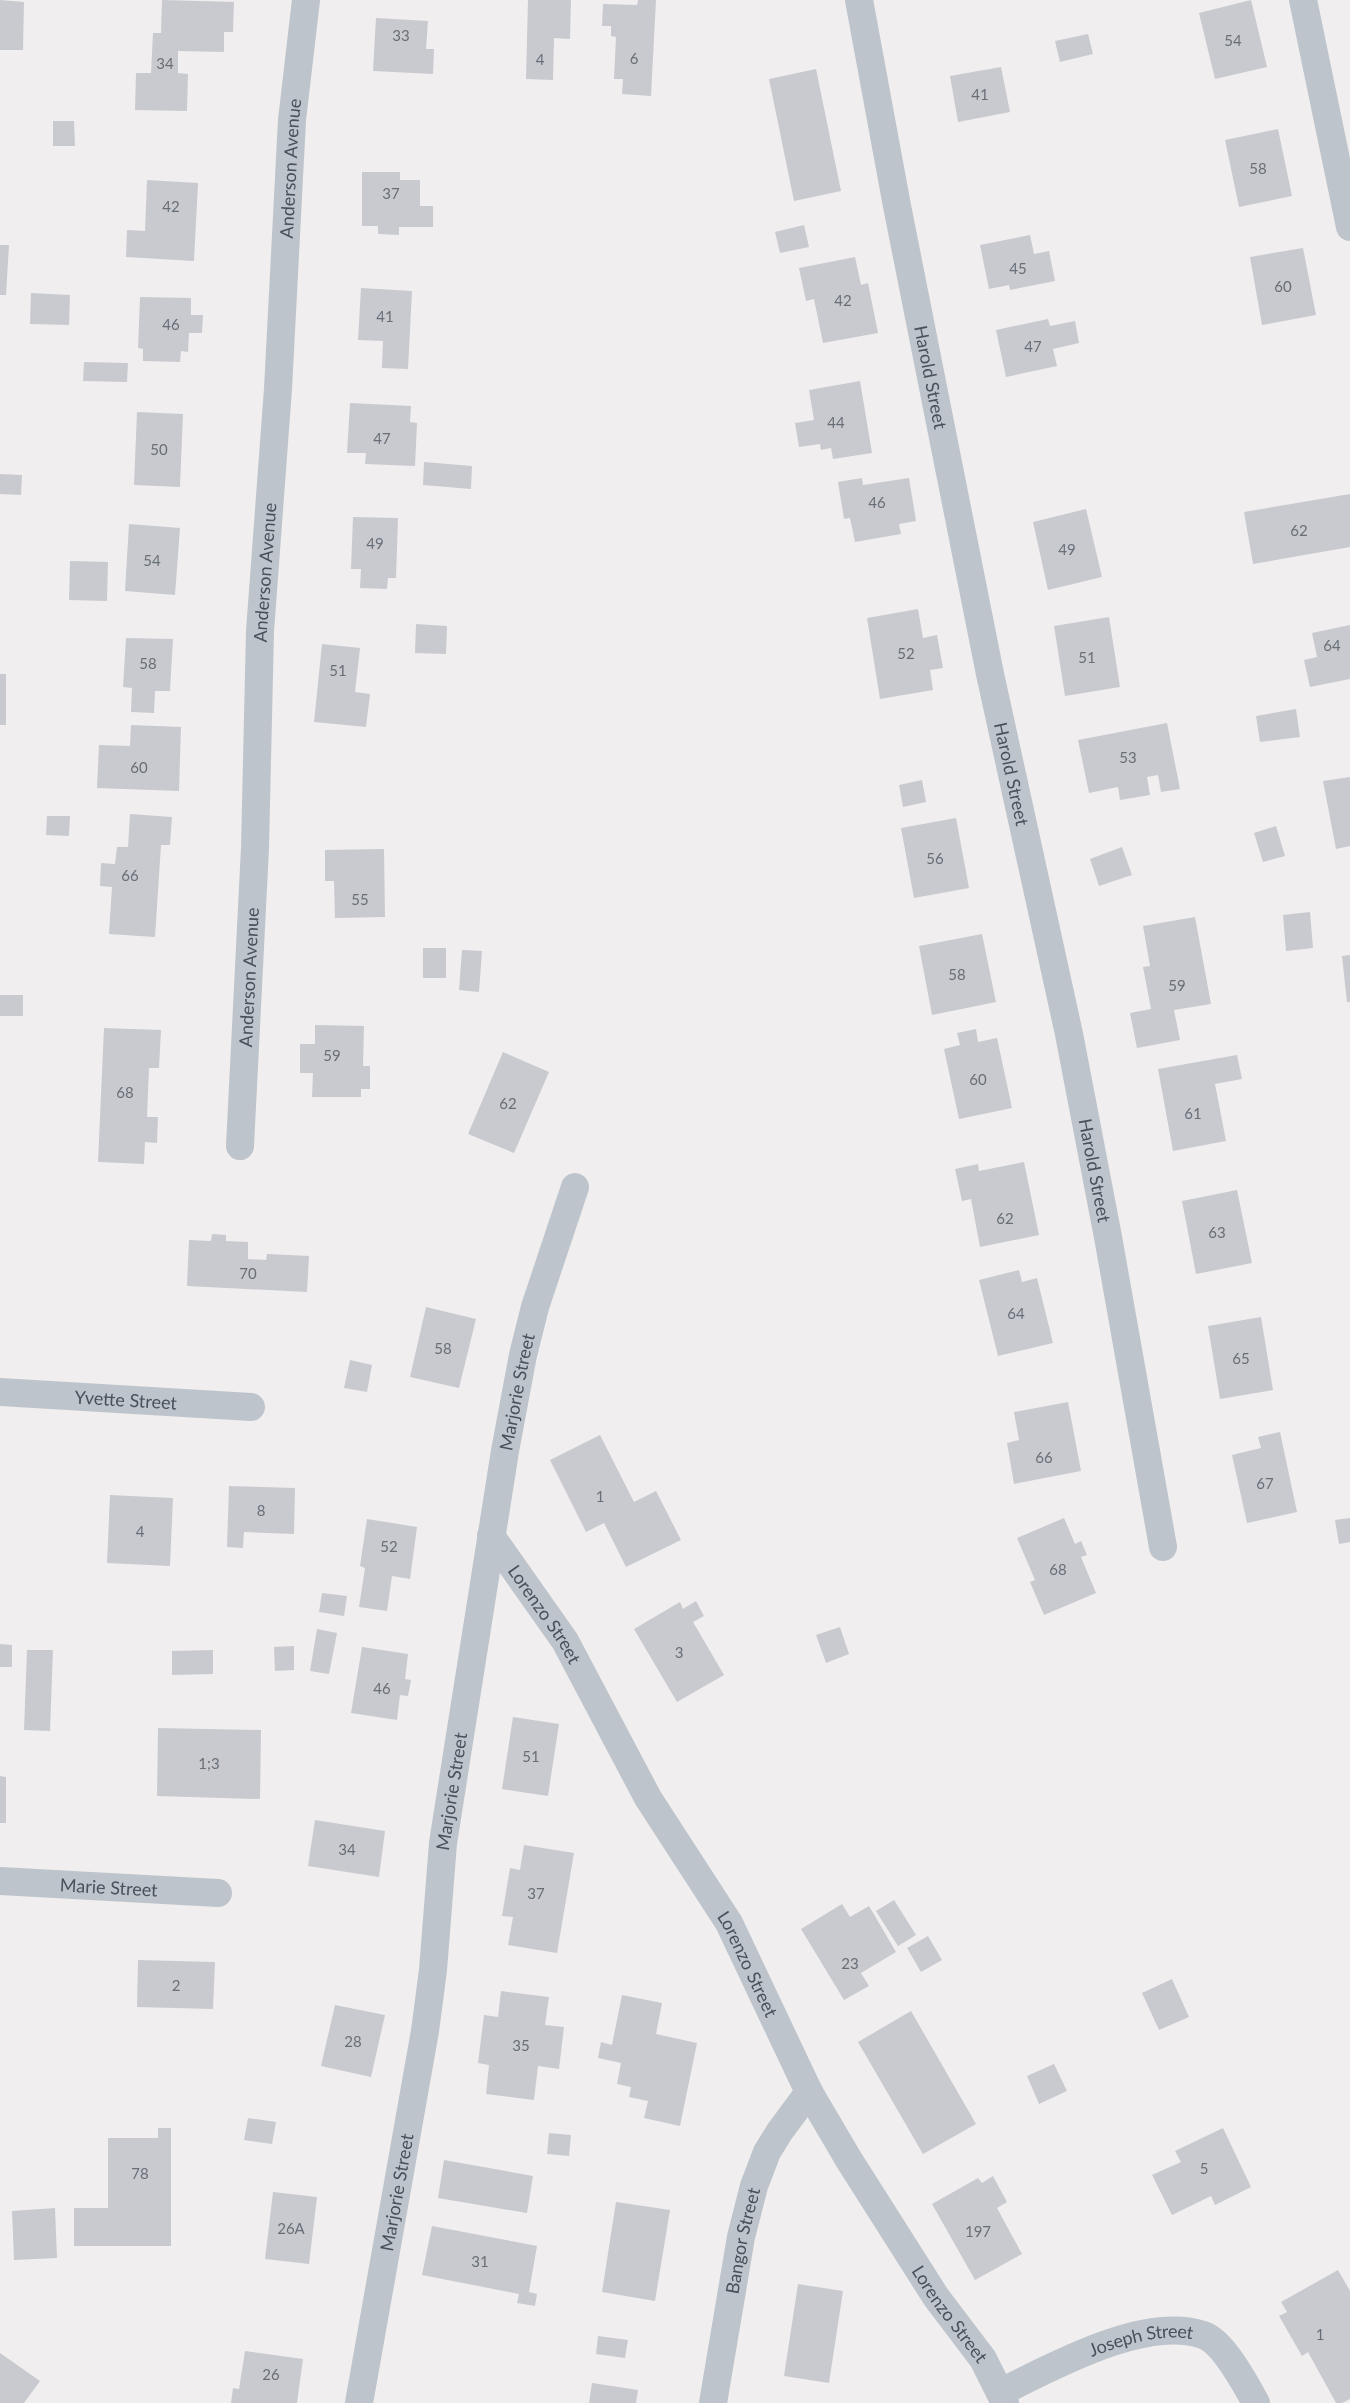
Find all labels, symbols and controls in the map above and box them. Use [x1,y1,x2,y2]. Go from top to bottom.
house number: 33 [392,26,410,44]
house number: 54 [1224,31,1242,49]
house number: 6 [630,49,639,67]
house number: 4 [536,50,545,68]
house number: 34 [156,54,174,72]
house number: 41 [971,85,989,103]
street label: Anderson Avenue [275,97,305,239]
house number: 58 [1249,159,1267,177]
house number: 37 [382,184,400,202]
house number: 42 [162,197,180,215]
house number: 45 [1009,259,1027,277]
house number: 60 [1274,277,1292,295]
house number: 42 [834,291,852,309]
house number: 41 [376,307,394,325]
house number: 46 [162,315,180,333]
street label: Harold Street [910,323,952,431]
house number: 47 [1024,337,1042,355]
house number: 44 [827,413,845,431]
house number: 47 [373,429,391,447]
house number: 50 [150,440,168,458]
house number: 46 [868,493,886,511]
street label: Anderson Avenue [249,502,281,643]
house number: 62 [1290,521,1308,539]
house number: 49 [366,534,384,552]
house number: 49 [1058,540,1076,558]
house number: 54 [143,551,161,569]
house number: 64 [1323,636,1341,654]
house number: 52 [897,644,915,662]
house number: 51 [1078,648,1096,666]
house number: 58 [139,654,157,672]
house number: 51 [329,661,347,679]
street label: Harold Street [990,720,1034,828]
house number: 53 [1119,748,1137,766]
house number: 60 [130,758,148,776]
house number: 56 [926,849,944,867]
house number: 66 [121,866,139,884]
house number: 55 [351,890,369,908]
street label: Anderson Avenue [234,907,263,1048]
house number: 58 [948,965,966,983]
house number: 59 [1168,976,1186,994]
house number: 59 [323,1046,341,1064]
house number: 60 [969,1070,987,1088]
house number: 68 [116,1083,134,1101]
house number: 62 [499,1094,517,1112]
house number: 61 [1184,1104,1202,1122]
street label: Harold Street [1074,1117,1116,1225]
house number: 62 [996,1209,1014,1227]
house number: 63 [1208,1223,1226,1241]
house number: 70 [239,1264,257,1282]
house number: 64 [1007,1304,1025,1322]
street label: Marjorie Street [494,1330,539,1452]
house number: 58 [434,1339,452,1357]
house number: 65 [1232,1349,1250,1367]
street label: Yvette Street [74,1385,178,1414]
house number: 66 [1035,1448,1053,1466]
house number: 67 [1256,1474,1274,1492]
house number: 1 [596,1487,604,1505]
house number: 8 [257,1501,265,1519]
house number: 4 [136,1522,145,1540]
house number: 52 [380,1537,398,1555]
street label: Lorenzo Street [504,1560,586,1668]
house number: 68 [1049,1560,1067,1578]
house number: 3 [675,1643,683,1661]
house number: 46 [373,1679,391,1697]
street label: Marjorie Street [431,1730,471,1852]
house number: 51 [522,1747,540,1765]
house number: 1;3 [198,1754,220,1772]
house number: 34 [338,1840,356,1858]
street label: Marie Street [59,1873,159,1901]
house number: 37 [527,1884,545,1902]
street label: Lorenzo Street [713,1907,783,2021]
house number: 23 [841,1954,859,1972]
house number: 2 [172,1976,180,1994]
house number: 28 [344,2032,362,2050]
house number: 35 [512,2036,530,2054]
street label: Marjorie Street [375,2131,418,2253]
house number: 5 [1200,2159,1208,2177]
house number: 78 [131,2164,149,2182]
street label: Bangor Street [721,2185,764,2295]
house number: 26A [277,2219,306,2237]
house number: 197 [965,2222,991,2240]
house number: 31 [471,2252,489,2270]
street label: Lorenzo Street [908,2261,993,2367]
street label: Joseph Street [1085,2319,1196,2361]
house number: 1 [1316,2325,1324,2343]
house number: 26 [262,2365,280,2383]

